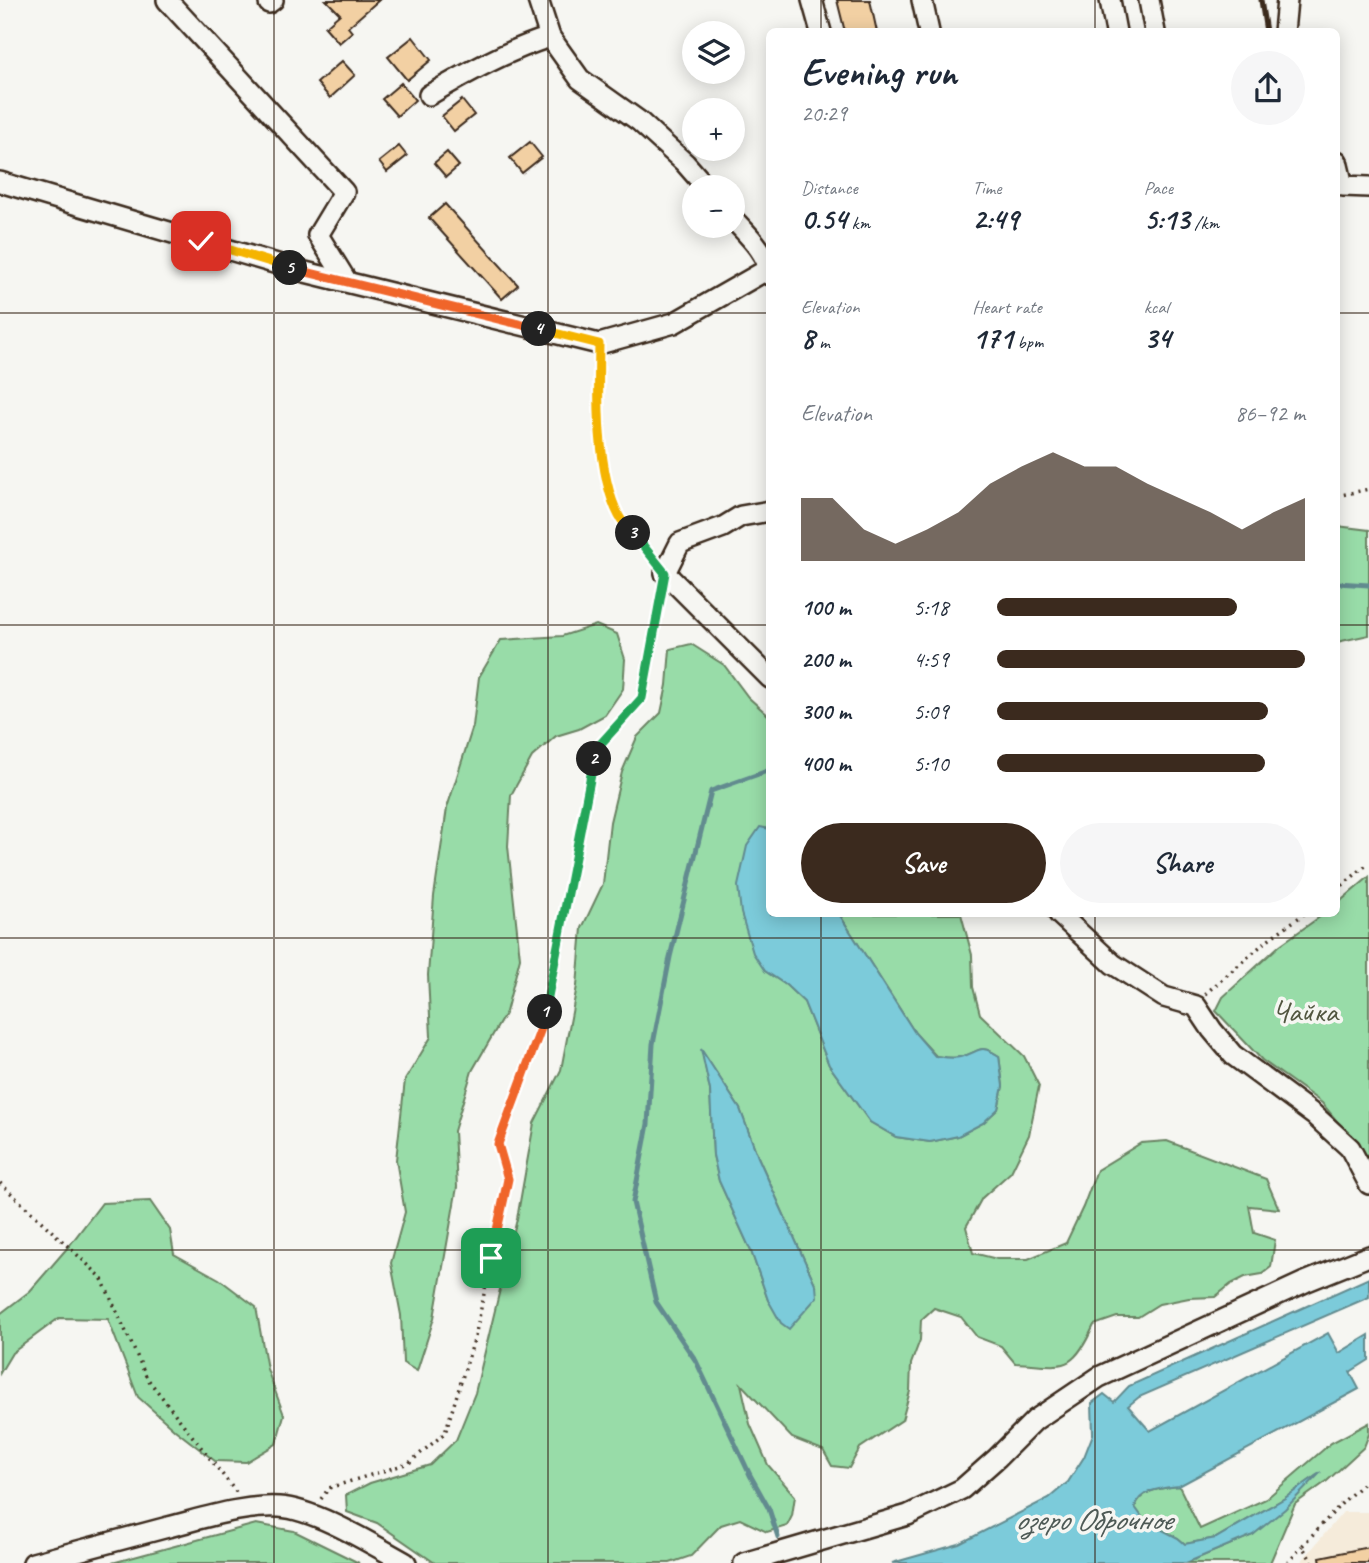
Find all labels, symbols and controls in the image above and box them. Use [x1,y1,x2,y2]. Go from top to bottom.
map controls [682,21,745,238]
button: layers [682,21,745,84]
text: Evening run [801,49,957,96]
button: share [1231,51,1305,125]
button: + [682,98,745,161]
text: 20:29 [801,99,847,128]
button: − [682,175,745,238]
text: Distance [801,176,858,200]
text: Time [972,176,1001,200]
text: Pace [1144,176,1173,200]
text: 0.54 [801,200,847,238]
text: 2:49 [972,200,1018,238]
text: 5:13 [1144,200,1190,238]
pin [171,211,231,271]
text: km [847,211,870,235]
text: /km [1190,211,1219,235]
icon: check [182,222,220,260]
pin: 5 [272,250,308,286]
text: 5 [285,255,294,279]
text: Elevation [801,295,859,319]
text: Heart rate [972,295,1042,319]
text: kcal [1144,295,1169,319]
pin: 4 [522,312,556,346]
text: 4 [534,316,543,340]
text: 8 [801,319,815,357]
text: 171 [972,319,1013,357]
text: 34 [1144,319,1171,357]
text: m [815,330,830,354]
text: bpm [1013,330,1043,354]
text: Elevation [801,399,872,428]
text: 86–92 m [1235,399,1305,428]
pin: 3 [616,516,650,550]
text: 3 [628,520,637,544]
text: 100 m [801,593,851,622]
text: 5:18 [913,593,949,622]
text: 200 m [801,645,851,674]
text: 4:59 [913,645,949,674]
text: 300 m [801,697,851,726]
text: 5:09 [913,697,949,726]
pin: 2 [576,742,612,776]
text: 2 [589,746,598,770]
text: 400 m [801,749,851,778]
text: 5:10 [913,749,949,778]
button: Save [801,823,1046,903]
button: Share [1060,823,1305,903]
park label: Чайка [1272,992,1340,1030]
pin: 1 [528,995,562,1030]
text: 1 [540,999,549,1023]
pin [461,1228,521,1288]
icon: arrive [472,1239,510,1277]
water label: озеро Оброчное [1015,1499,1176,1540]

